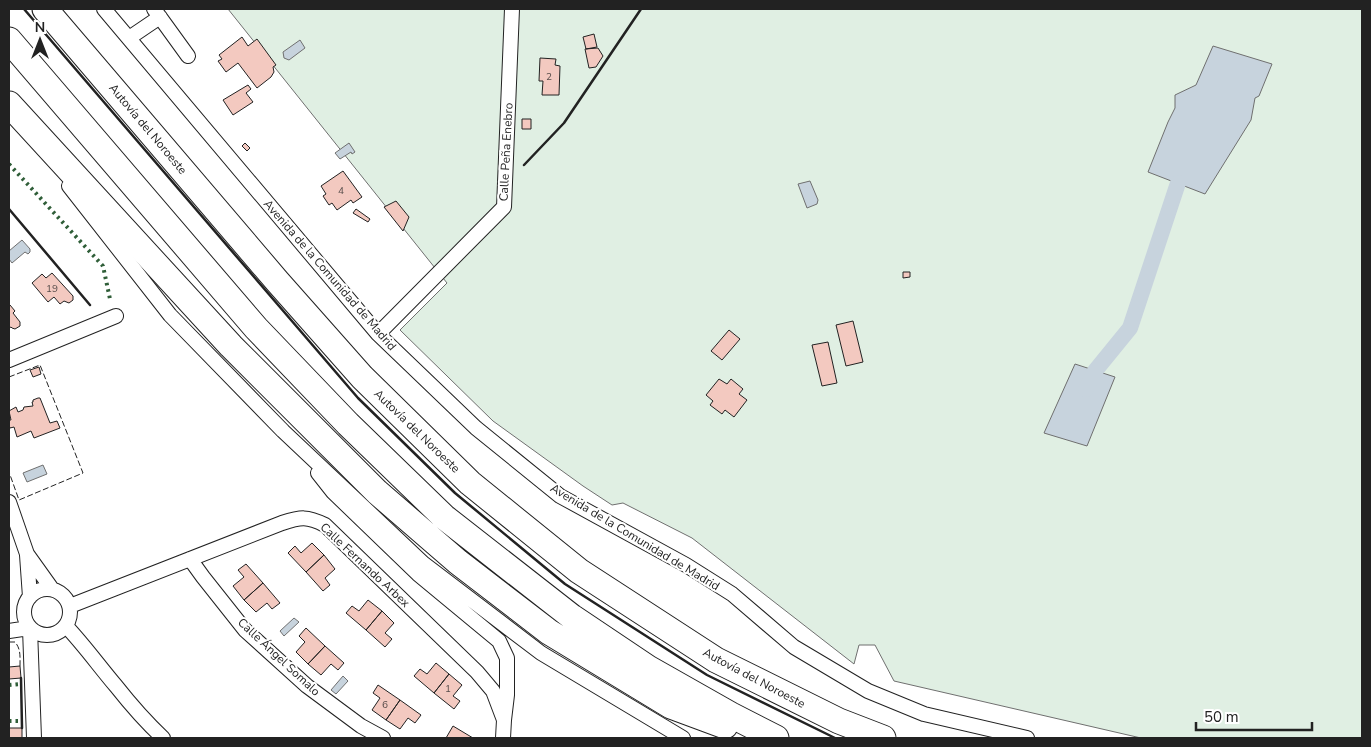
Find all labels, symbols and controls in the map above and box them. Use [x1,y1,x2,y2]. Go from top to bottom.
north arrow [15,15,65,65]
text: N [35,18,45,37]
house number: 2 [546,70,552,84]
street label: Autovía del Noroeste [105,80,191,178]
street label: Calle Peña Enebro [495,102,517,202]
house number: 4 [338,184,344,198]
street label: Avenida de la Comunidad de Madrid [260,196,400,354]
house number: 19 [46,282,58,296]
street label: Autovía del Noroeste [371,386,463,476]
street label: Avenida de la Comunidad de Madrid [547,480,723,594]
street label: Calle Fernando Arbex [317,519,414,611]
street label: Calle Ángel Somalo [234,615,324,700]
street label: Autovía del Noroeste [700,644,808,712]
house number: 1 [445,682,451,696]
house number: 6 [382,698,388,712]
scale bar [1196,700,1312,732]
text: 50 m [1204,707,1239,727]

